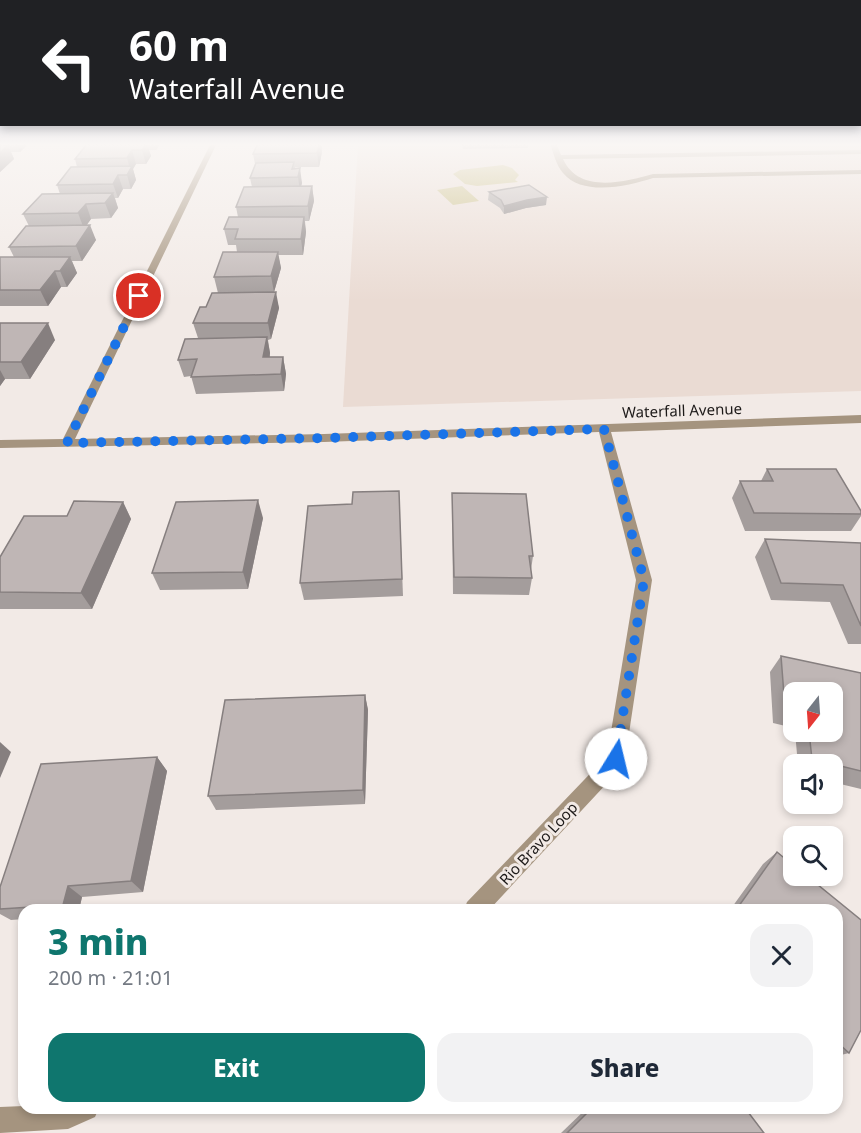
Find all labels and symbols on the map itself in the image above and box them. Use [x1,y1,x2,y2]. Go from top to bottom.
pin [113,270,164,321]
street label: Waterfall Avenue [622,398,742,422]
north arrow [783,682,843,742]
position arrow [584,727,648,791]
street label: Rio Bravo Loop [495,797,581,889]

